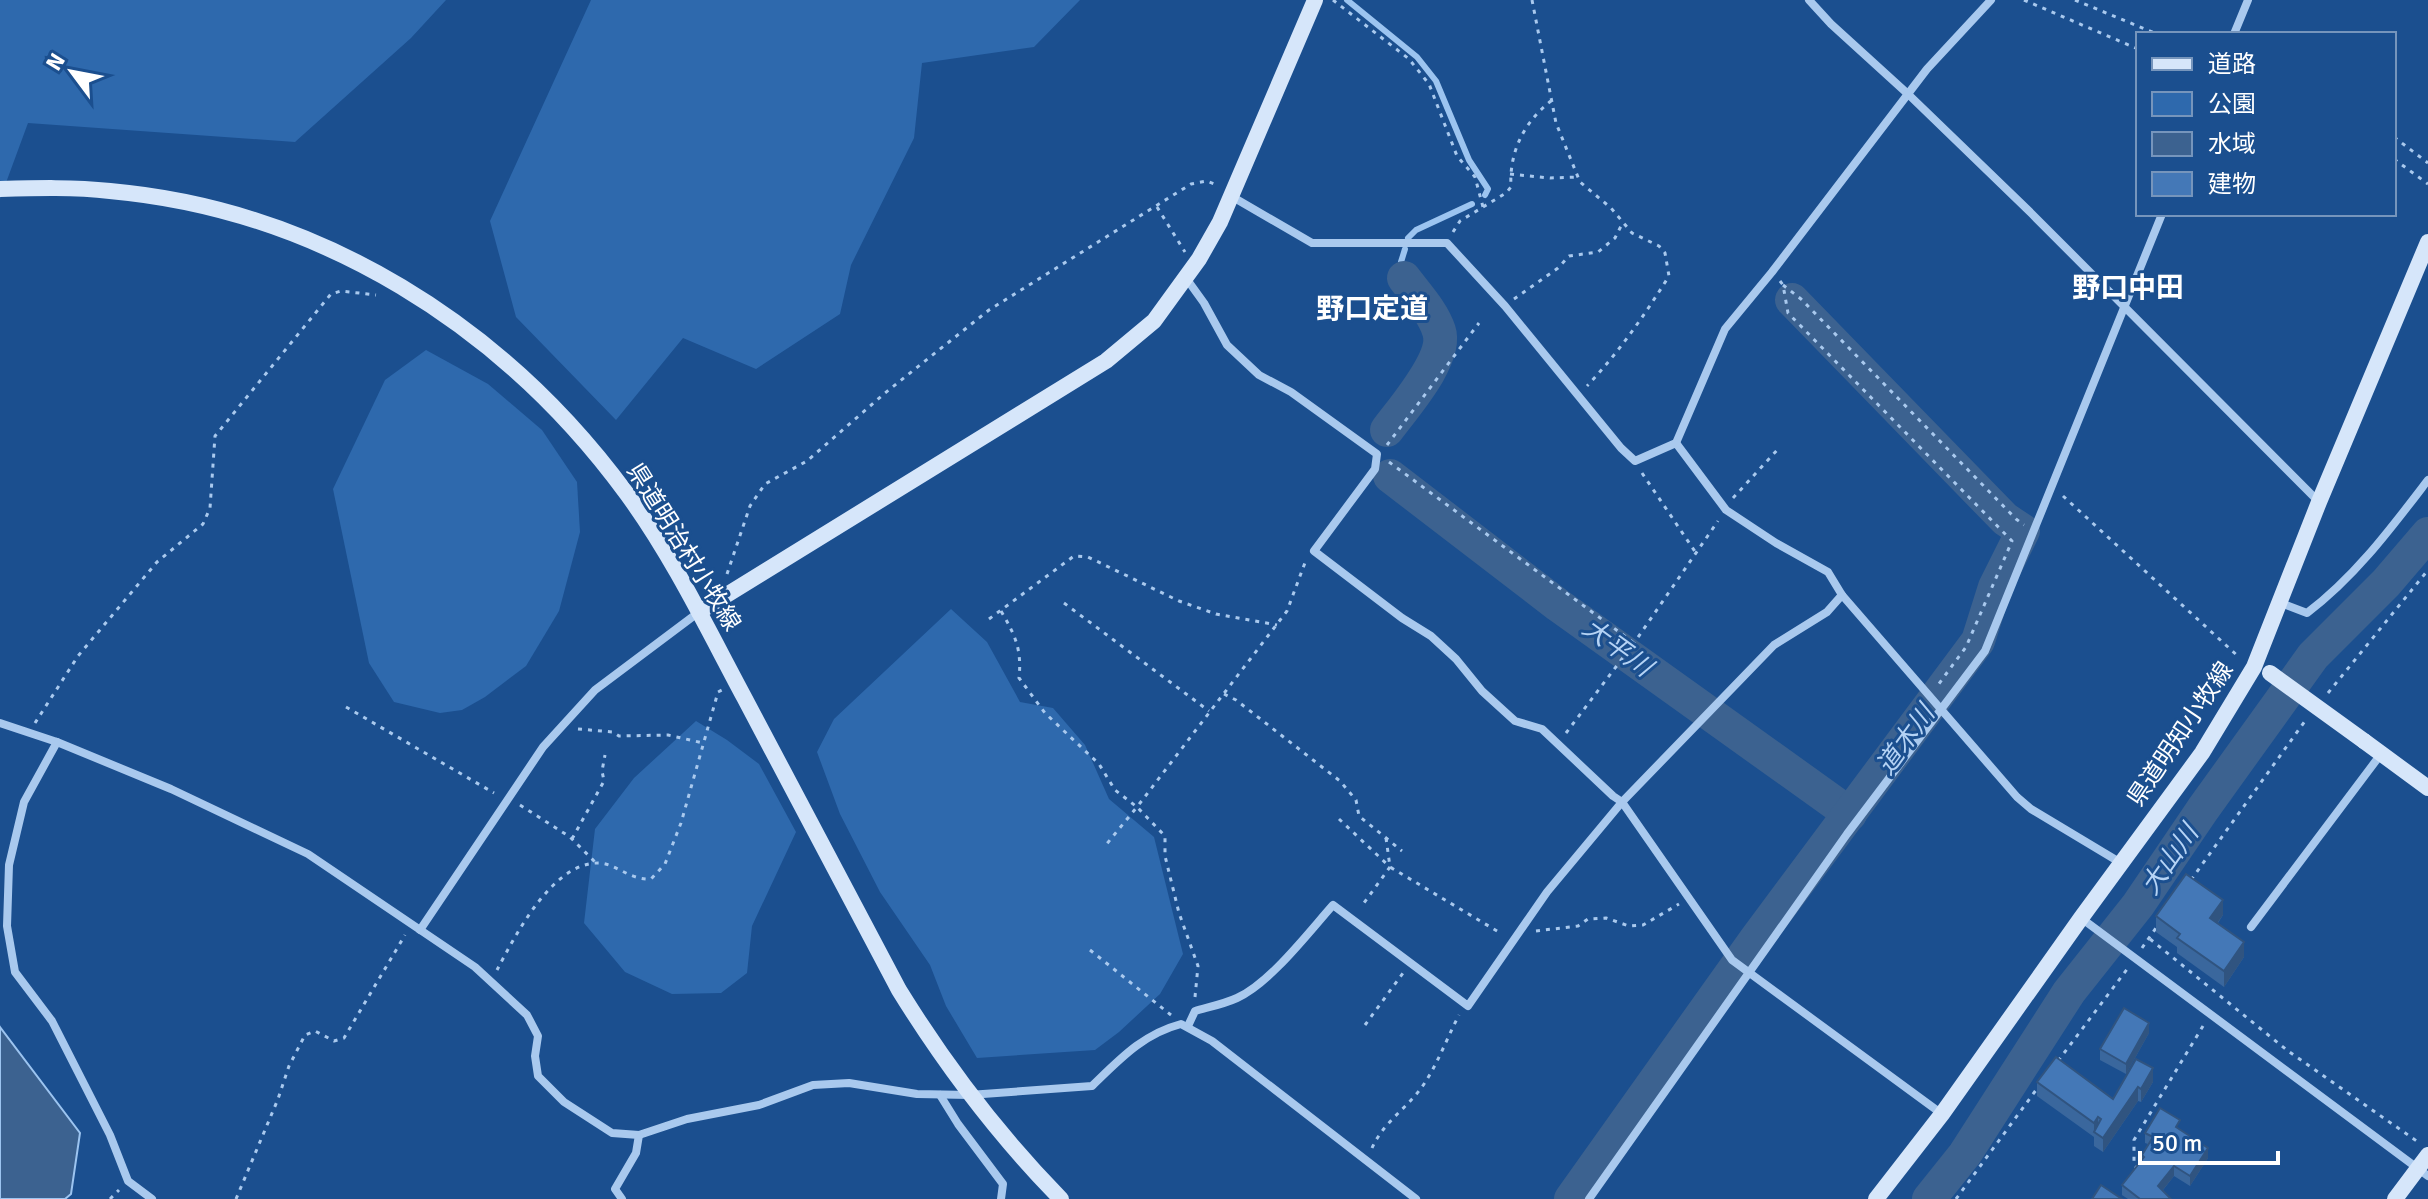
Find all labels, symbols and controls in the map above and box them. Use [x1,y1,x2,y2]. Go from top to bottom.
north arrow [32,32,112,112]
legend [2136,32,2396,216]
text: N [40,48,71,75]
text: 道路 [2208,49,2256,79]
text: 公園 [2208,89,2256,119]
text: 水域 [2208,129,2256,159]
text: 建物 [2208,169,2256,199]
district label: 野口中田 [2072,271,2184,305]
district label: 野口定道 [1316,292,1428,326]
street label: 県道明治村小牧線 [620,458,748,636]
water label: 大平川 [1576,612,1660,686]
street label: 県道明知小牧線 [2121,656,2239,812]
water label: 道木川 [1870,697,1944,781]
water label: 大山川 [2135,816,2207,901]
scale bar [2140,1115,2278,1165]
text: 50 m [2152,1128,2202,1158]

